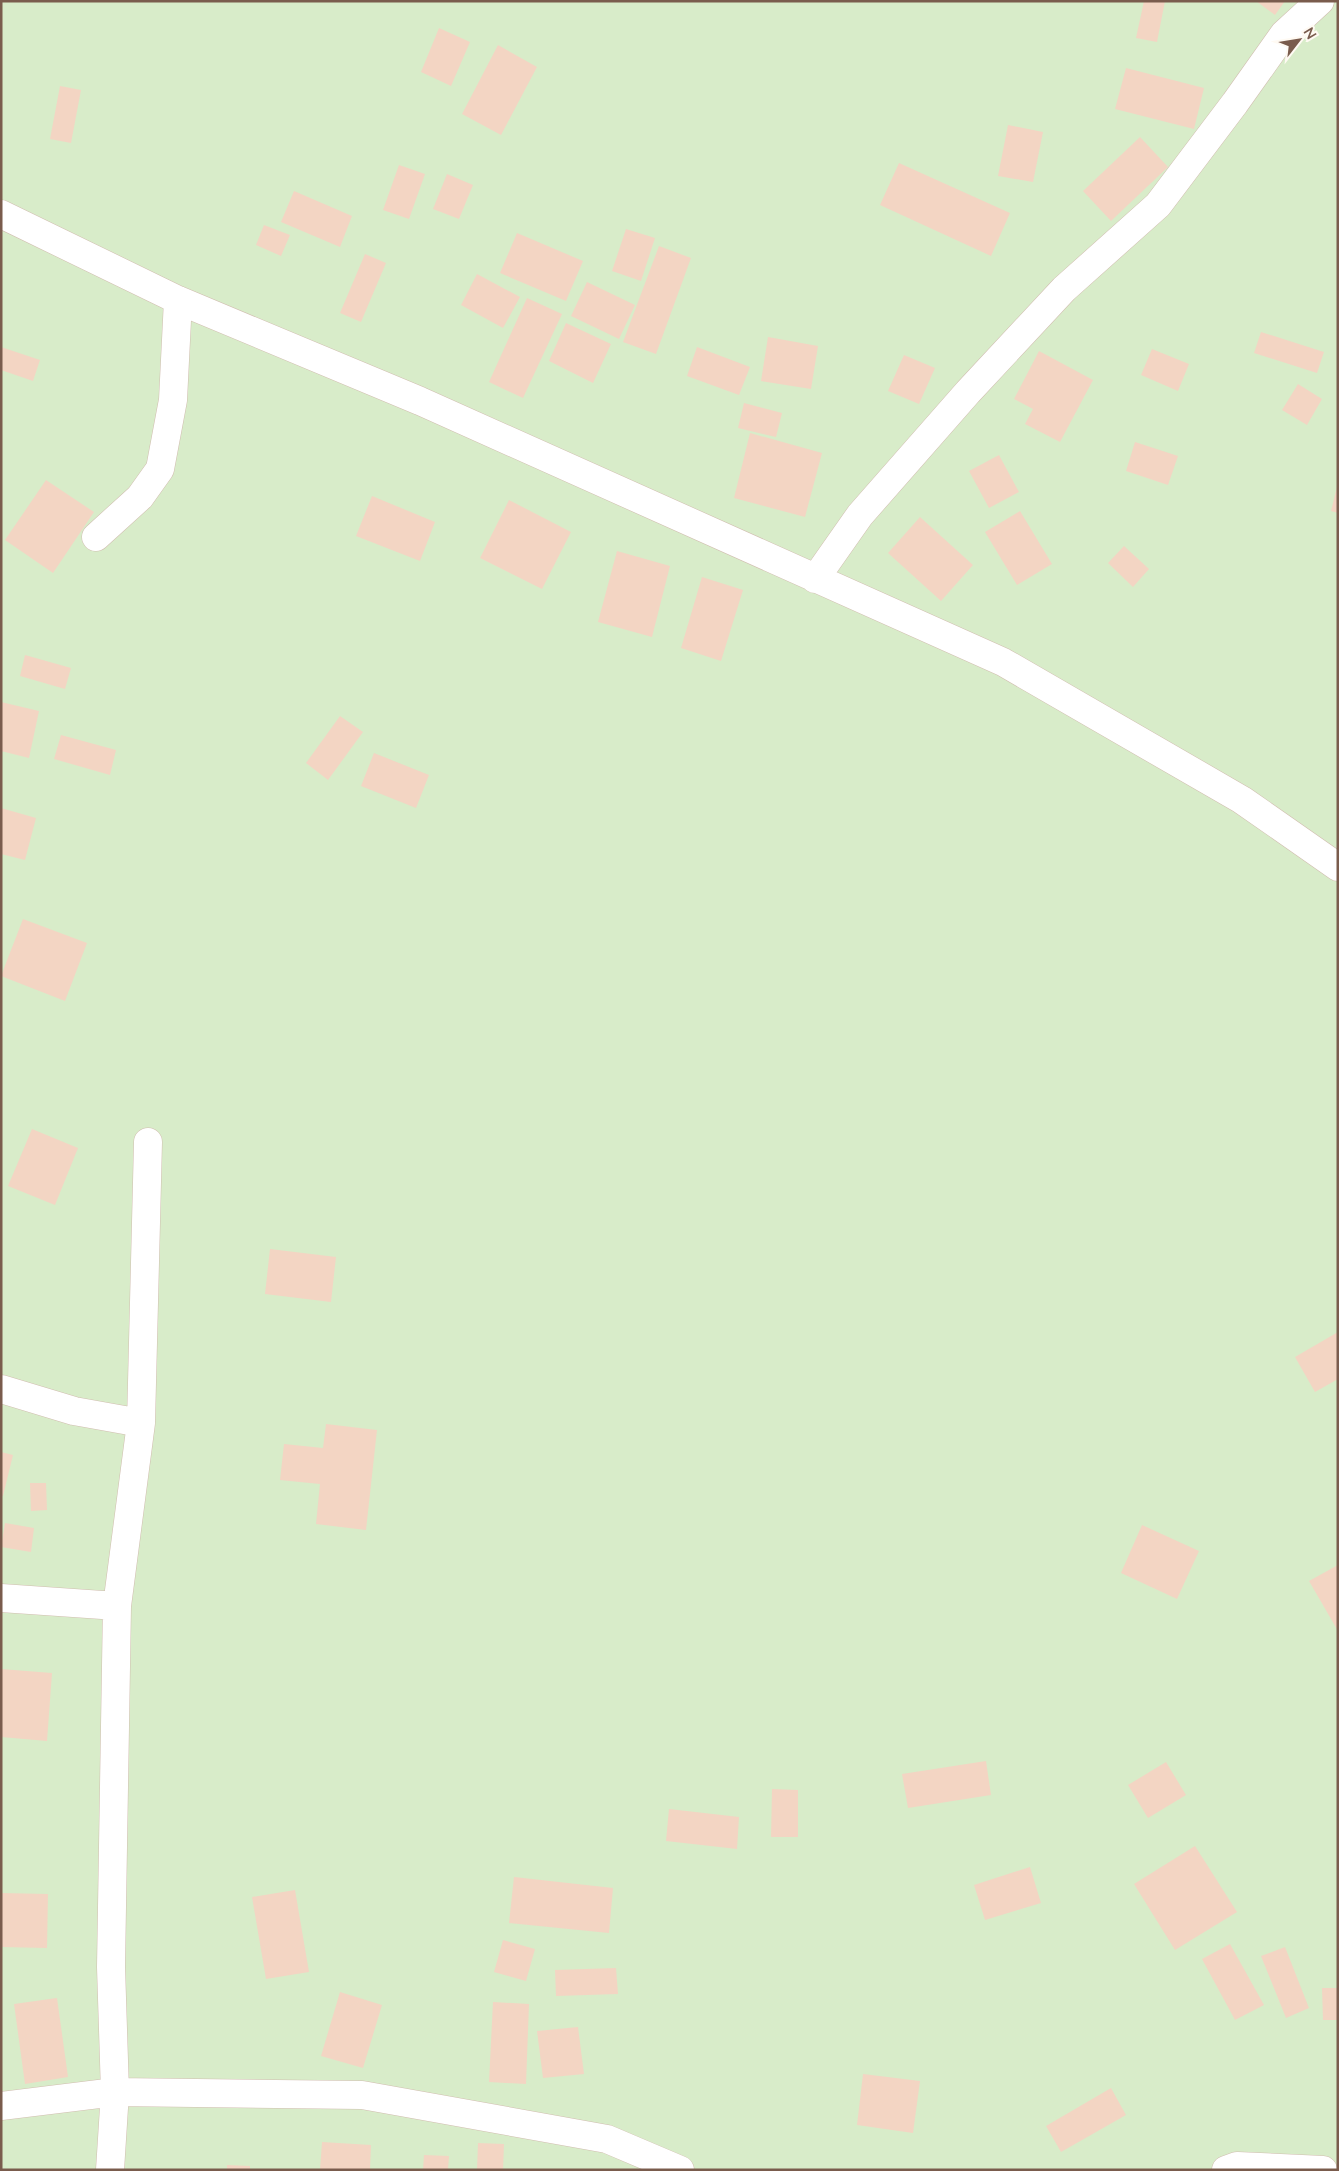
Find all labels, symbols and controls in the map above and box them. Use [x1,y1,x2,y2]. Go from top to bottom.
north arrow [1274,15,1324,65]
text: N [1301,24,1321,42]

